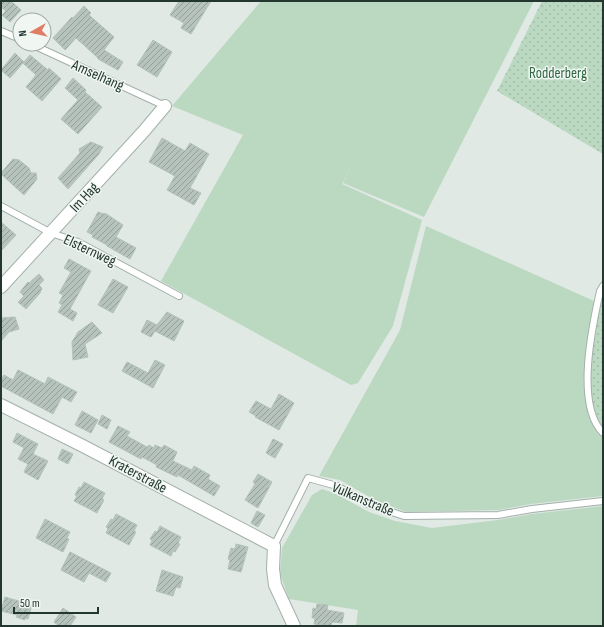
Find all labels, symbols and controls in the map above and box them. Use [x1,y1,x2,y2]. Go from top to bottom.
north arrow [12,12,52,52]
text: N [16,29,29,37]
street label: Amselhang [68,55,127,95]
park label: Rodderberg [529,64,587,83]
street label: Im Hag [66,178,103,216]
street label: Elsternweg [60,230,119,271]
street label: Kraterstraße [105,451,170,498]
street label: Vulkanstraße [329,478,397,521]
scale bar [14,589,98,615]
text: 50 m [20,596,40,611]

